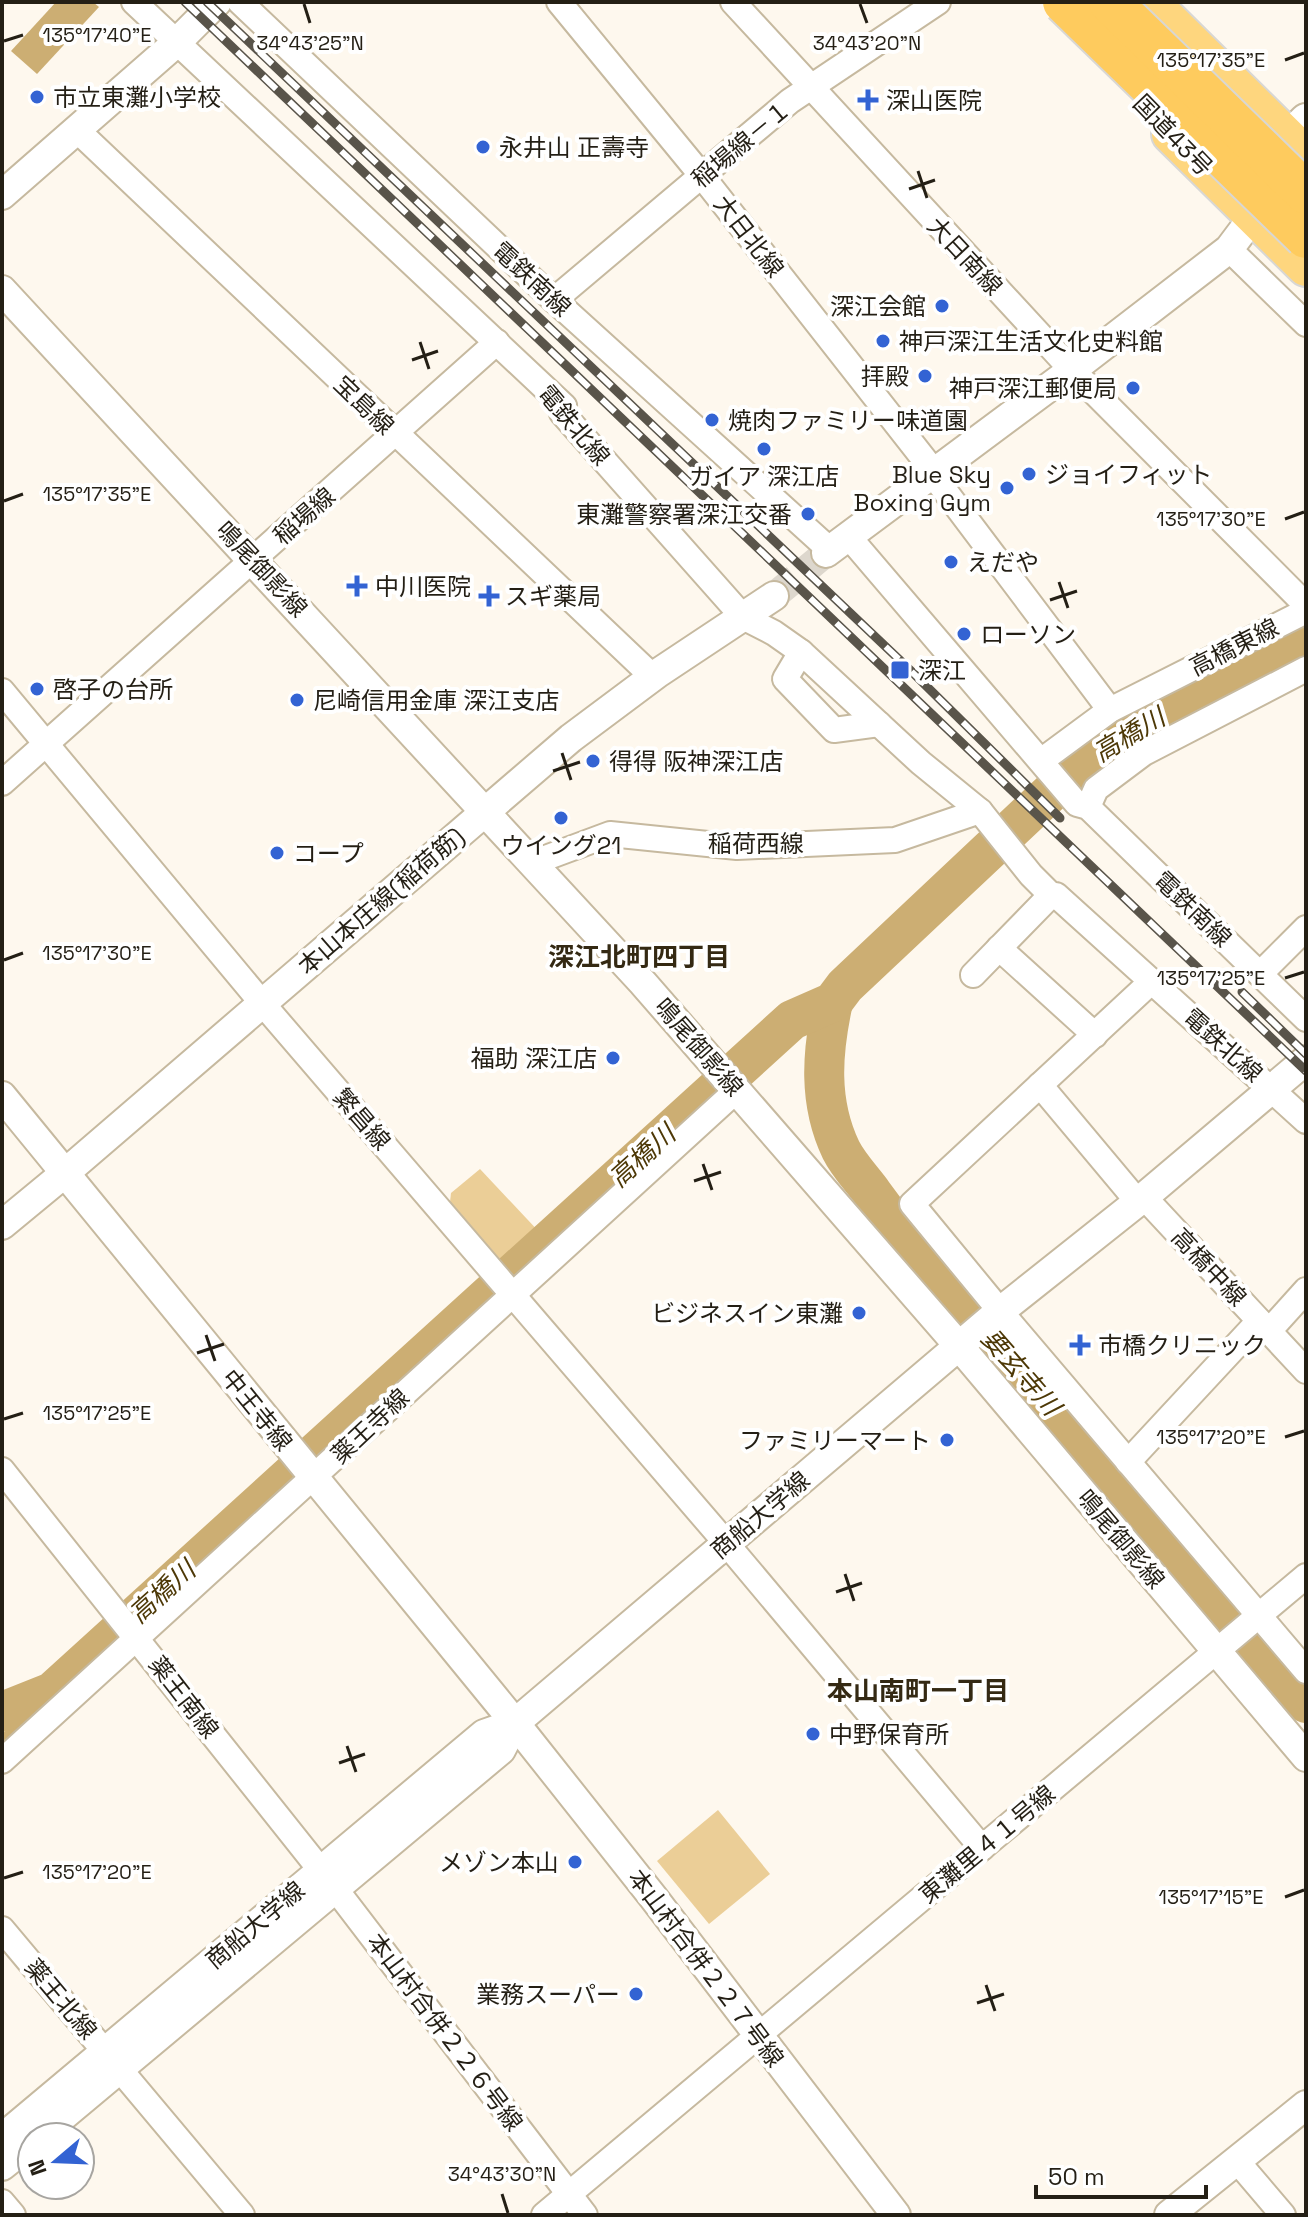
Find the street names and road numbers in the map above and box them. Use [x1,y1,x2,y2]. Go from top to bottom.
street label: 国道43号 [1127,88,1219,182]
street label: 稲場線－１ [685,94,797,194]
street label: 大日北線 [707,189,791,283]
street label: 大日南線 [921,210,1009,302]
street label: 電鉄南線 [486,235,578,323]
street label: 宝島線 [327,369,401,441]
street label: 電鉄北線 [531,378,617,472]
street label: 稲場線 [267,481,341,551]
street label: 鳴尾御影線 [210,515,314,623]
street label: 高橋東線 [1184,611,1284,683]
street label: 本山本庄線(稲荷筋) [292,820,470,982]
street label: 稲荷西線 [708,828,804,859]
street label: 電鉄南線 [1148,865,1238,953]
street label: 鳴尾御影線 [648,992,750,1102]
street label: 電鉄北線 [1177,1001,1269,1089]
street label: 繁昌線 [327,1082,397,1156]
street label: 高橋中線 [1165,1221,1253,1313]
street label: 中王寺線 [215,1363,299,1457]
street label: 薬王寺線 [324,1382,416,1470]
street label: 商船大学線 [704,1465,816,1565]
street label: 鳴尾御影線 [1071,1483,1171,1595]
street label: 薬王南線 [142,1650,226,1744]
street label: 東灘里４１号線 [913,1778,1061,1910]
street label: 本山村合併２２７号線 [621,1863,791,2073]
street label: 商船大学線 [199,1875,311,1975]
street label: 本山村合併２２６号線 [360,1927,530,2137]
street label: 薬王北線 [18,1952,104,2046]

